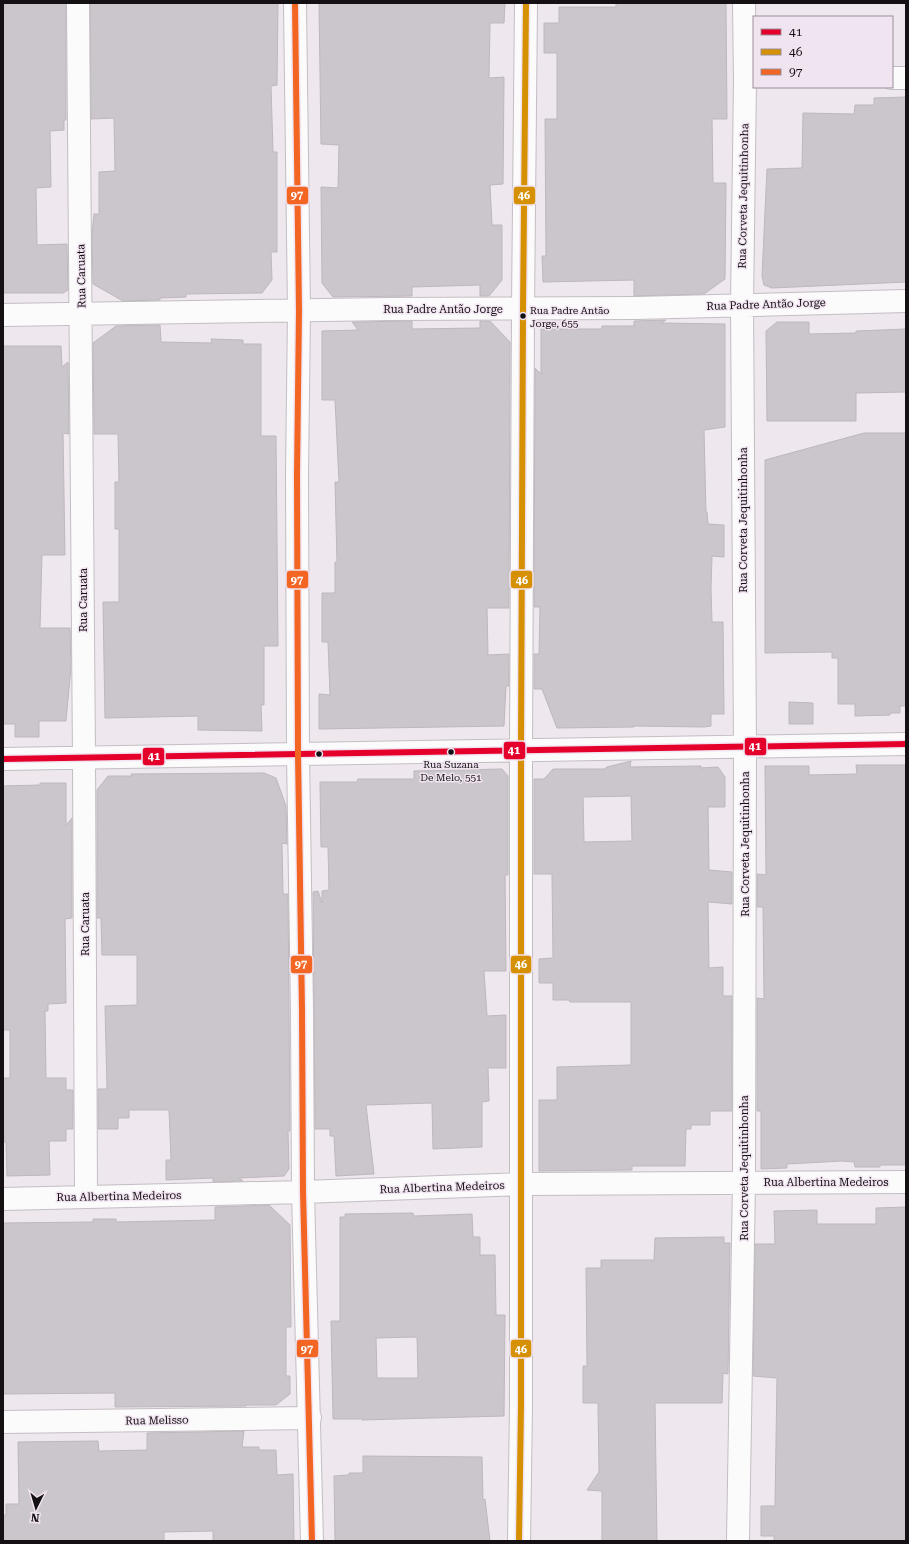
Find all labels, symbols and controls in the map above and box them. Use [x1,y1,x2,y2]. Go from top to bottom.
legend [753,16,893,88]
text: 41 [789,25,803,39]
text: 46 [789,45,803,59]
text: 97 [789,65,803,79]
street label: Rua Corveta Jequitinhonha [736,123,751,269]
line badge: 97 [286,186,309,205]
line badge: 46 [513,186,536,205]
text: 97 [291,189,303,202]
text: 46 [518,189,530,202]
street label: Rua Caruata [74,244,89,308]
street label: Rua Padre Antão Jorge [706,296,826,313]
street label: Rua Padre Antão Jorge [383,303,503,316]
place label: Rua Padre Antão Jorge, 655 [530,305,609,329]
marker: Rua Padre Antão Jorge, 655 [518,311,528,321]
street label: Rua Corveta Jequitinhonha [737,447,750,593]
street label: Rua Caruata [77,568,90,632]
line badge: 97 [286,570,309,589]
line badge: 46 [510,570,533,589]
text: 97 [291,574,303,587]
text: 46 [516,574,528,587]
line badge: 41 [744,737,767,756]
text: 41 [749,740,761,753]
line badge: 41 [503,741,526,760]
text: 41 [508,744,520,757]
line badge: 41 [142,747,165,766]
marker: Rua Suzana De Melo, 551 [446,747,456,757]
unlabelled marker [314,749,324,759]
text: 41 [148,750,160,763]
place label: Rua Suzana De Melo, 551 [420,759,482,783]
street label: Rua Corveta Jequitinhonha [739,771,752,917]
street label: Rua Caruata [79,892,92,956]
line badge: 97 [290,955,313,974]
line badge: 46 [510,955,532,974]
text: 97 [295,958,307,971]
text: 46 [515,958,527,971]
street label: Rua Corveta Jequitinhonha [738,1095,751,1241]
street label: Rua Albertina Medeiros [763,1176,889,1189]
street label: Rua Albertina Medeiros [379,1179,505,1196]
street label: Rua Albertina Medeiros [56,1189,182,1204]
line badge: 97 [296,1339,319,1358]
line badge: 46 [510,1339,532,1358]
text: 97 [301,1343,313,1356]
text: 46 [515,1343,527,1356]
street label: Rua Melisso [125,1413,189,1428]
north arrow [16,1488,56,1528]
text: N [30,1511,40,1524]

